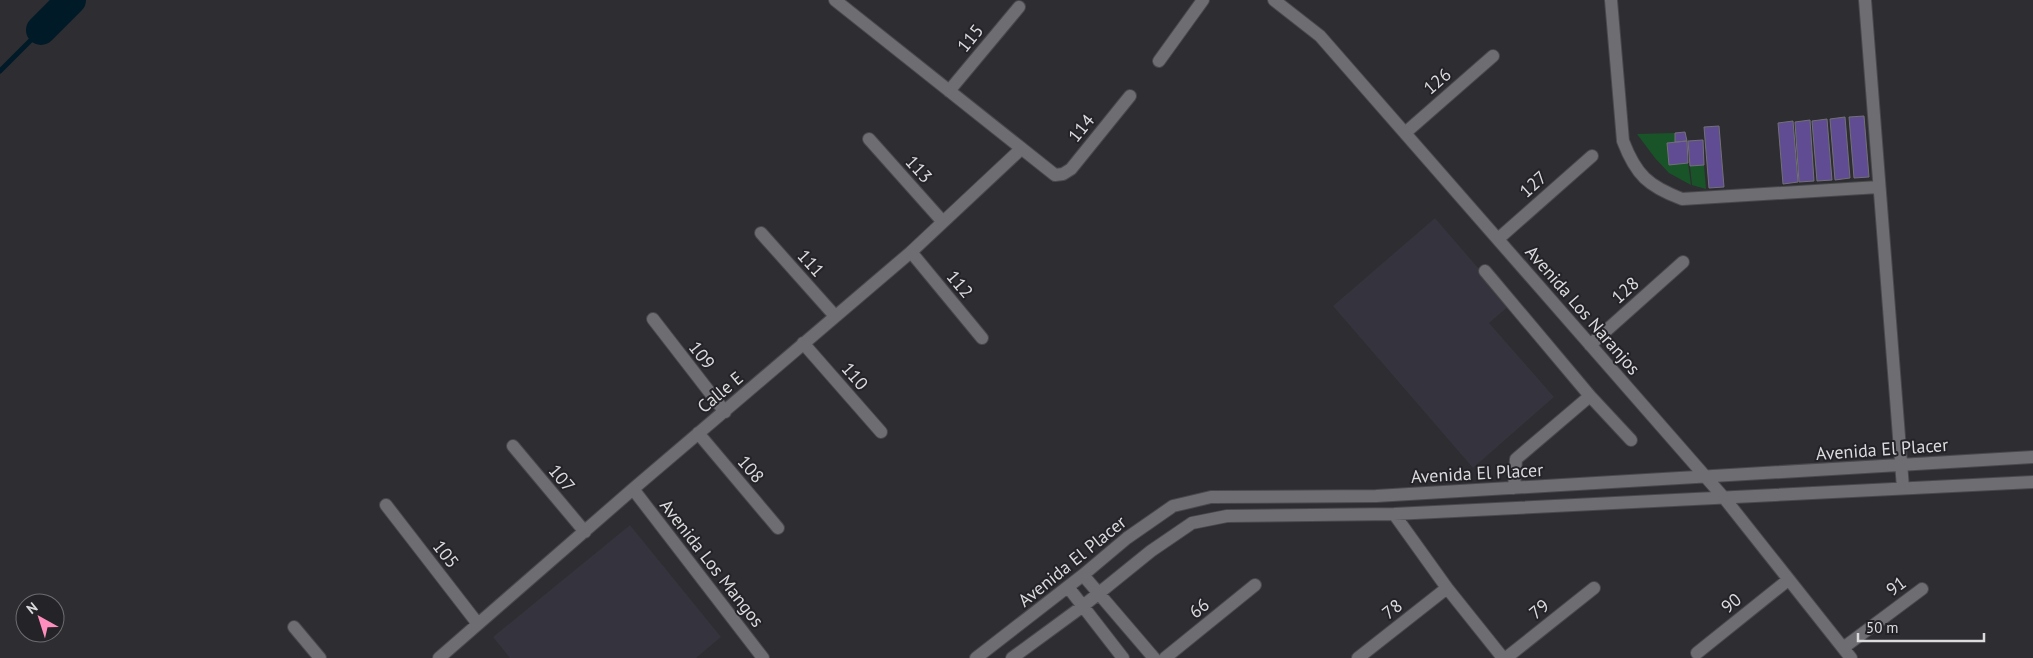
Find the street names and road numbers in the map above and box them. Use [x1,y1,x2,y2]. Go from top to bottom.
street label: 115 [952,19,988,57]
street label: 126 [1418,63,1456,99]
street label: 114 [1063,109,1099,147]
street label: 113 [901,150,937,188]
street label: 127 [1514,166,1552,202]
street label: Avenida Los Naranjos [1521,241,1645,379]
street label: 111 [793,244,829,282]
street label: 112 [942,265,978,303]
street label: 128 [1606,272,1644,308]
street label: 109 [684,336,720,374]
street label: 110 [837,357,873,395]
street label: Calle E [692,366,748,418]
street label: Avenida El Placer [1815,433,1949,465]
street label: 108 [733,450,769,488]
street label: Avenida El Placer [1410,458,1544,488]
street label: 107 [544,459,580,497]
street label: Avenida Los Mangos [655,495,769,631]
street label: Avenida El Placer [1013,510,1131,612]
street label: 105 [428,535,464,573]
street label: 91 [1881,571,1911,601]
street label: 90 [1716,588,1746,618]
street label: 66 [1184,593,1214,623]
street label: 78 [1377,594,1407,624]
street label: 79 [1524,594,1554,624]

